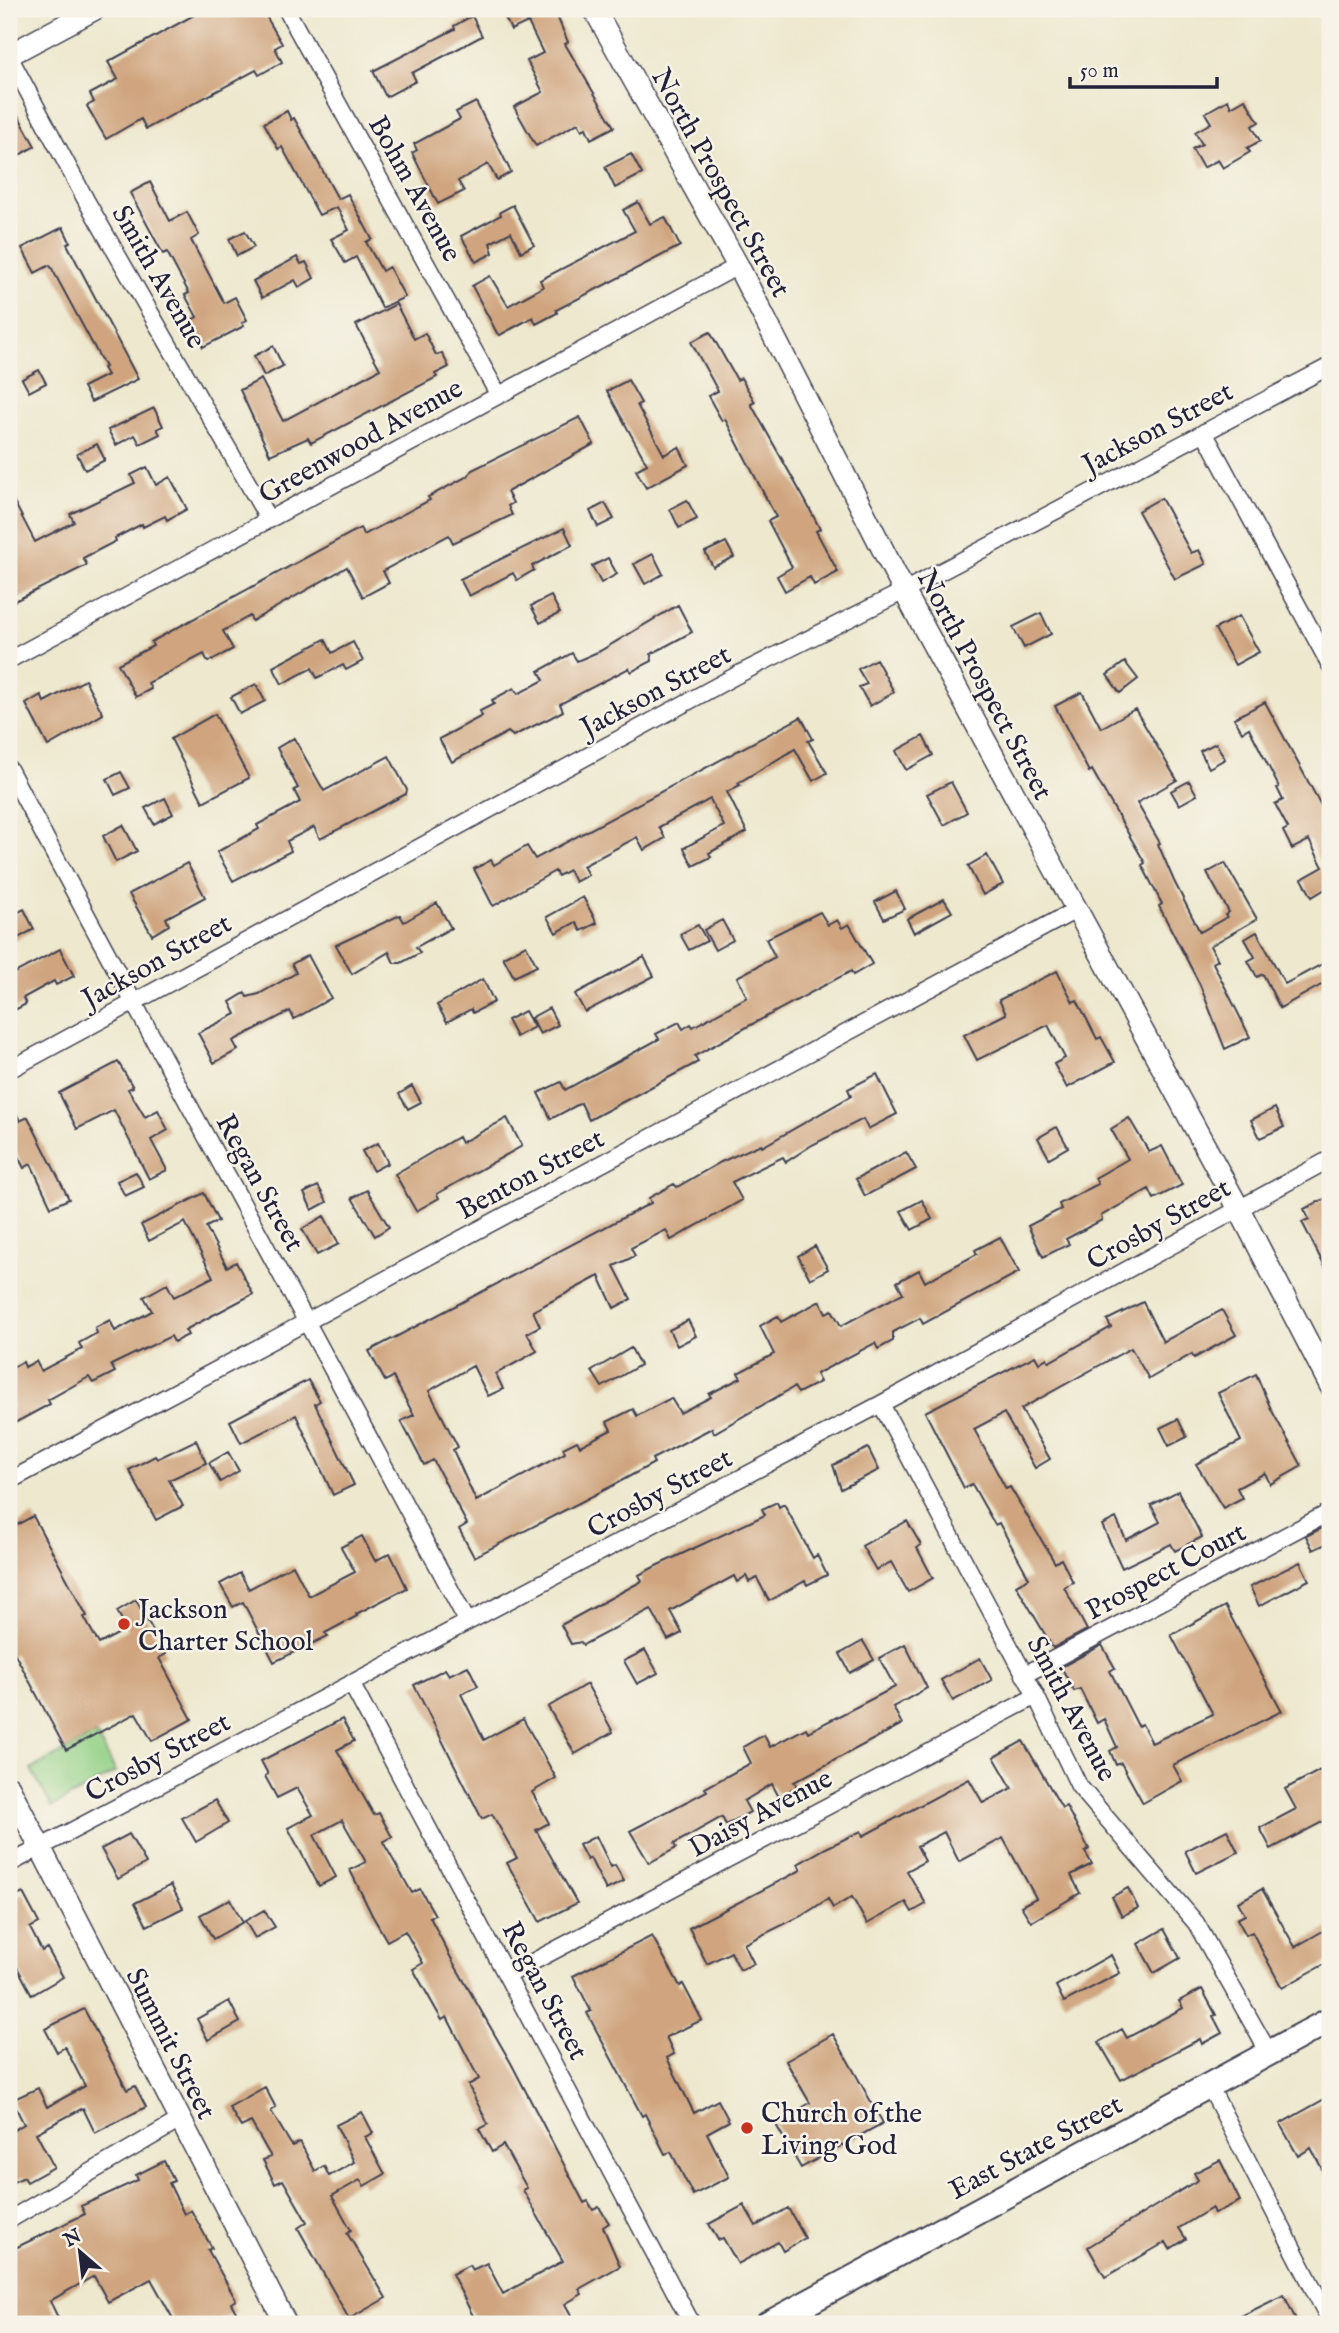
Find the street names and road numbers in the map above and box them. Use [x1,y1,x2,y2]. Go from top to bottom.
street label: North Prospect Street [642,63,797,304]
street label: Bohm Avenue [359,110,468,269]
street label: Smith Avenue [103,199,213,355]
street label: Greenwood Avenue [253,372,469,513]
street label: Jackson Street [1074,375,1240,485]
street label: North Prospect Street [908,564,1060,807]
street label: Jackson Street [572,638,738,748]
street label: Jackson Street [74,907,238,1019]
street label: Regan Street [207,1108,311,1258]
street label: Benton Street [452,1122,611,1229]
street label: Crosby Street [1081,1171,1238,1279]
street label: Crosby Street [582,1441,739,1547]
street label: Prospect Court [1080,1515,1253,1629]
street label: Smith Avenue [1018,1631,1124,1788]
street label: Crosby Street [80,1705,237,1811]
street label: Daisy Avenue [683,1762,839,1867]
street label: Regan Street [493,1916,595,2067]
street label: Summit Street [117,1963,223,2126]
street label: East State Street [944,2088,1129,2209]

